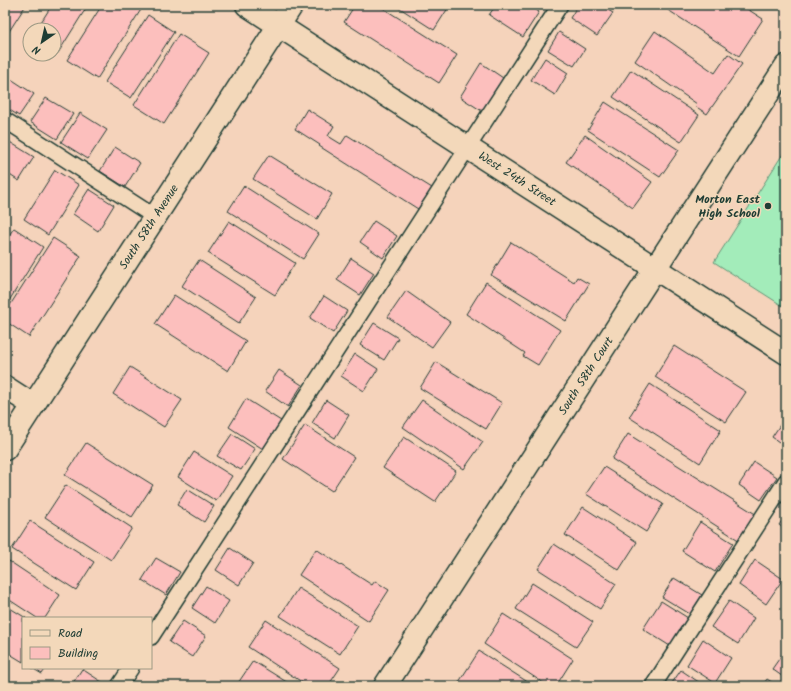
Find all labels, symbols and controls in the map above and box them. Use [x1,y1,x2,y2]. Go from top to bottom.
north arrow [22,22,62,62]
text: N [29,40,45,59]
street label: West 24th Street [474,147,560,211]
street label: South 58th Avenue [114,180,184,273]
place label: Morton East High School [695,190,761,223]
marker: Morton East High School [763,201,773,211]
street label: South 58th Court [554,333,619,419]
legend [22,617,152,669]
text: Road [58,624,83,643]
text: Building [58,644,98,663]

